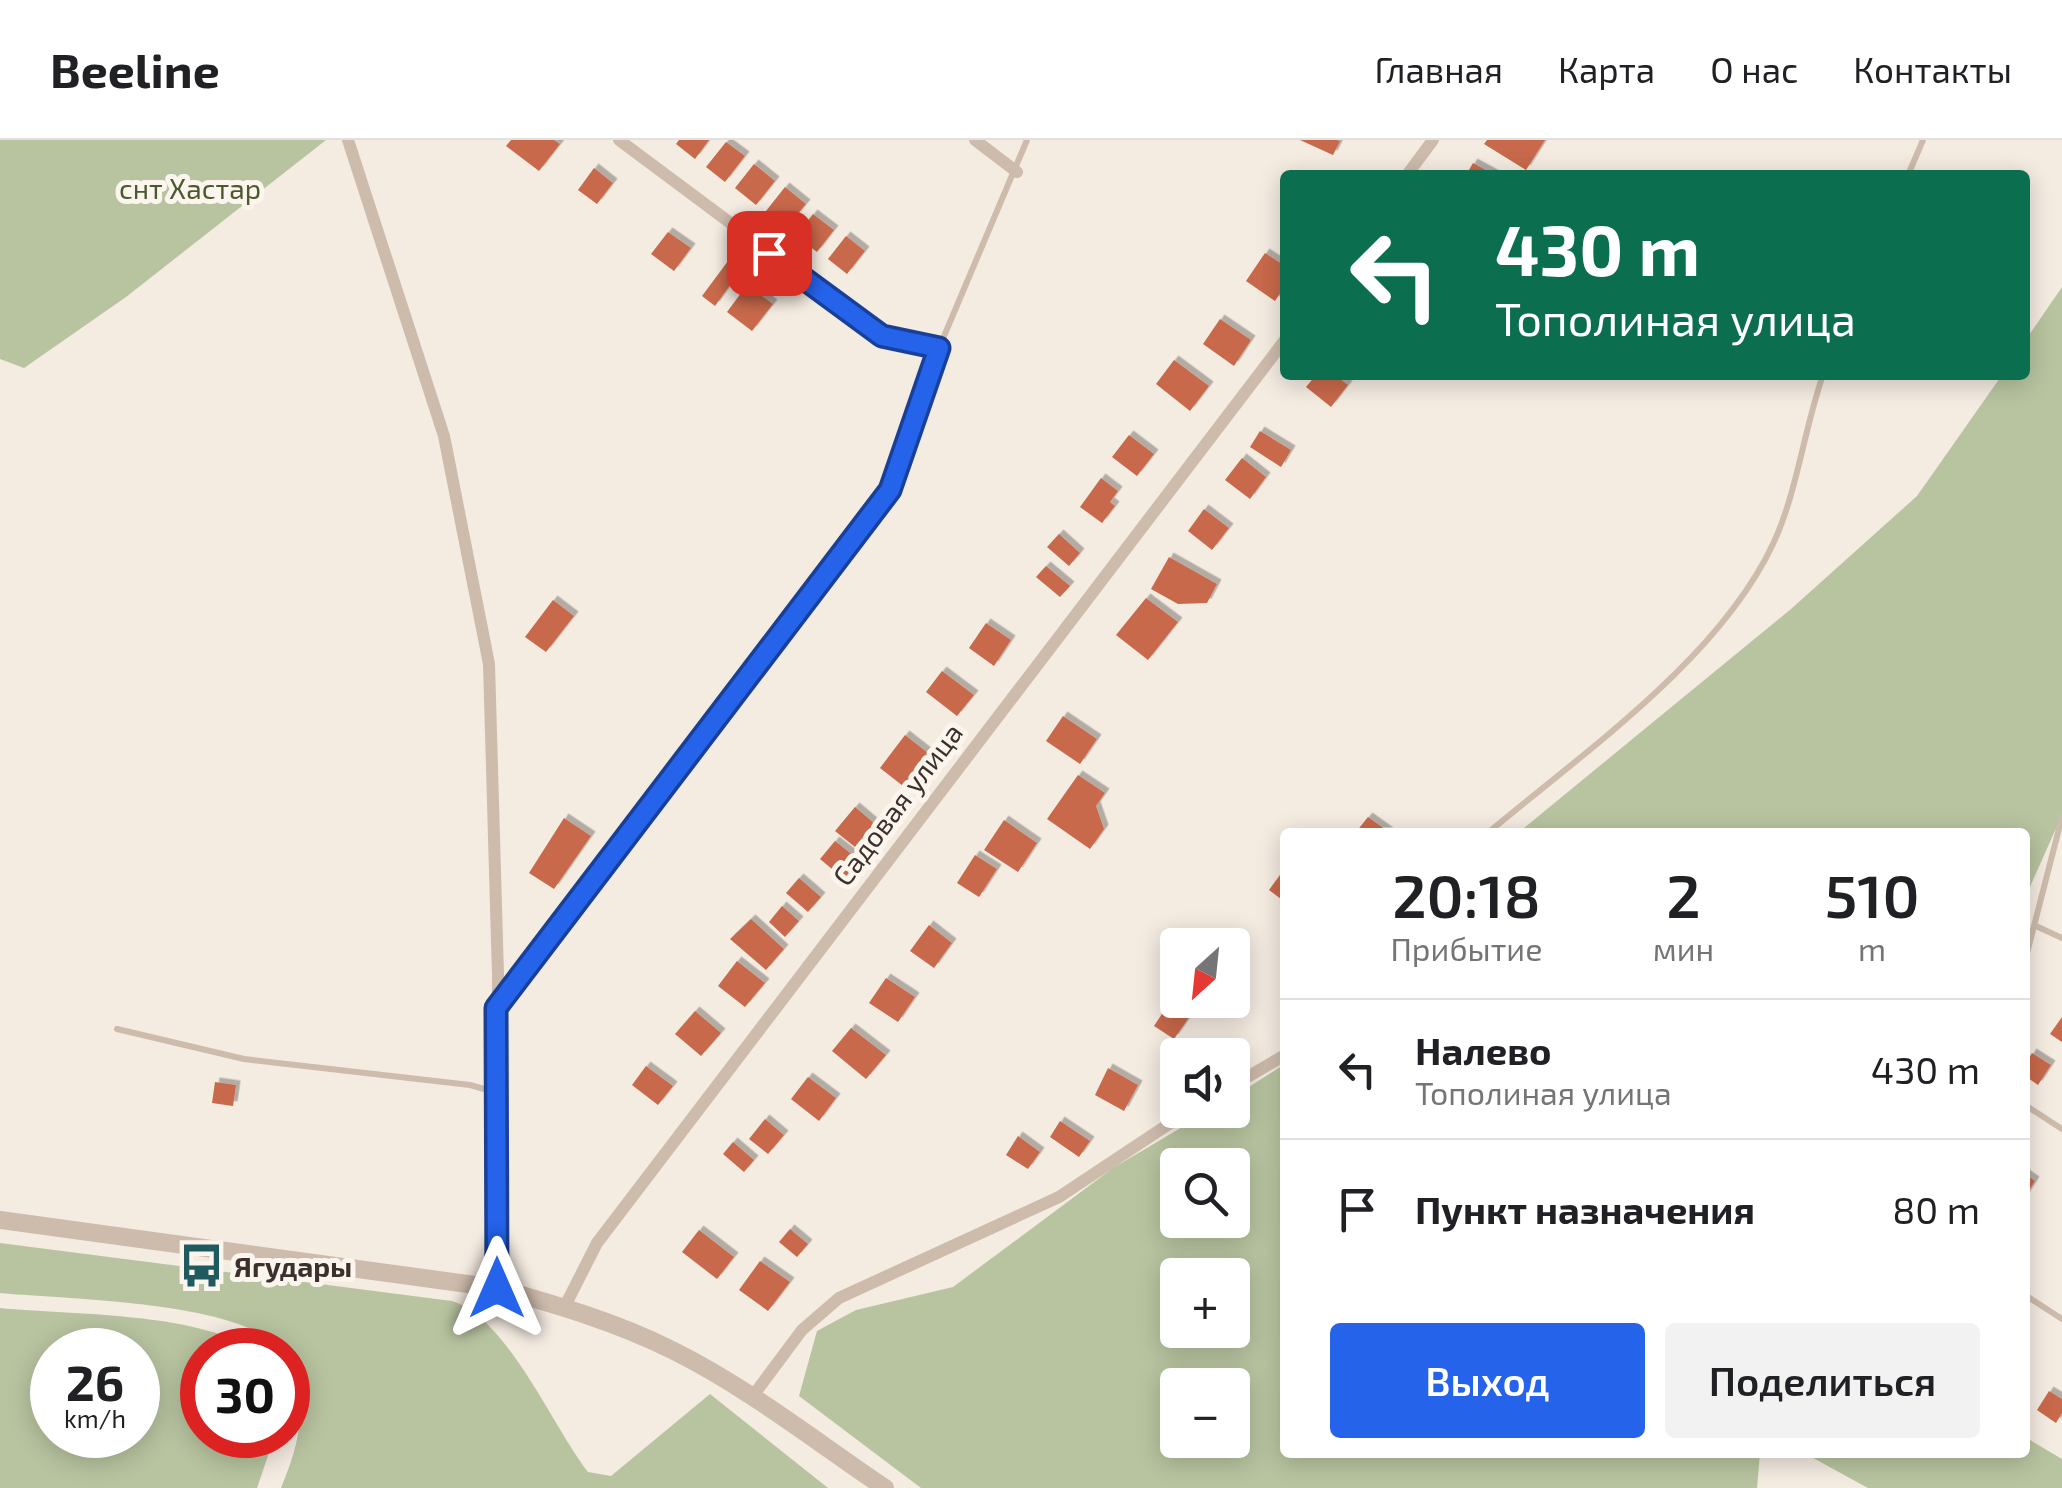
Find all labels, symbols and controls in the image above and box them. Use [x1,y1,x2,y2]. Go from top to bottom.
text: Beeline [50,40,220,98]
text: Главная [1375,48,1503,90]
text: Карта [1558,48,1655,90]
text: О нас [1710,48,1798,90]
text: Контакты [1853,48,2012,90]
park label: снт Хастар [119,171,261,205]
text: 430 m [1495,206,1700,290]
icon: left [1330,210,1460,340]
pin [727,211,812,296]
icon: arrive [742,226,797,281]
text: Тополиная улица [1495,291,1856,345]
street label: Садовая улица [825,716,969,892]
text: 20:18 [1392,858,1541,930]
text: 2 [1666,858,1701,930]
text: 510 [1825,858,1920,930]
north arrow [1160,928,1250,1018]
map controls [1160,928,1250,1458]
text: Прибытие [1390,929,1542,967]
text: мин [1653,929,1714,967]
text: m [1858,929,1886,967]
text: Налево [1415,1027,1551,1073]
button: sound [1160,1038,1250,1128]
icon: left [1330,1042,1385,1097]
text: 430 m [1871,1046,1980,1092]
text: Тополиная улица [1415,1073,1672,1111]
button: search [1160,1148,1250,1238]
icon: arrive [1330,1182,1385,1237]
text: Пункт назначения [1415,1186,1755,1232]
text: 80 m [1892,1186,1980,1232]
position arrow [445,1236,549,1340]
bus stop icon: Ягудары [177,1242,225,1290]
place label: Ягудары [234,1249,352,1283]
button: + [1160,1258,1250,1348]
button: Выход [1330,1323,1645,1438]
button: Поделиться [1665,1323,1980,1438]
speed limit sign: 30 [180,1328,310,1458]
text: 26 [66,1351,124,1411]
button: − [1160,1368,1250,1458]
text: km/h [64,1403,126,1433]

